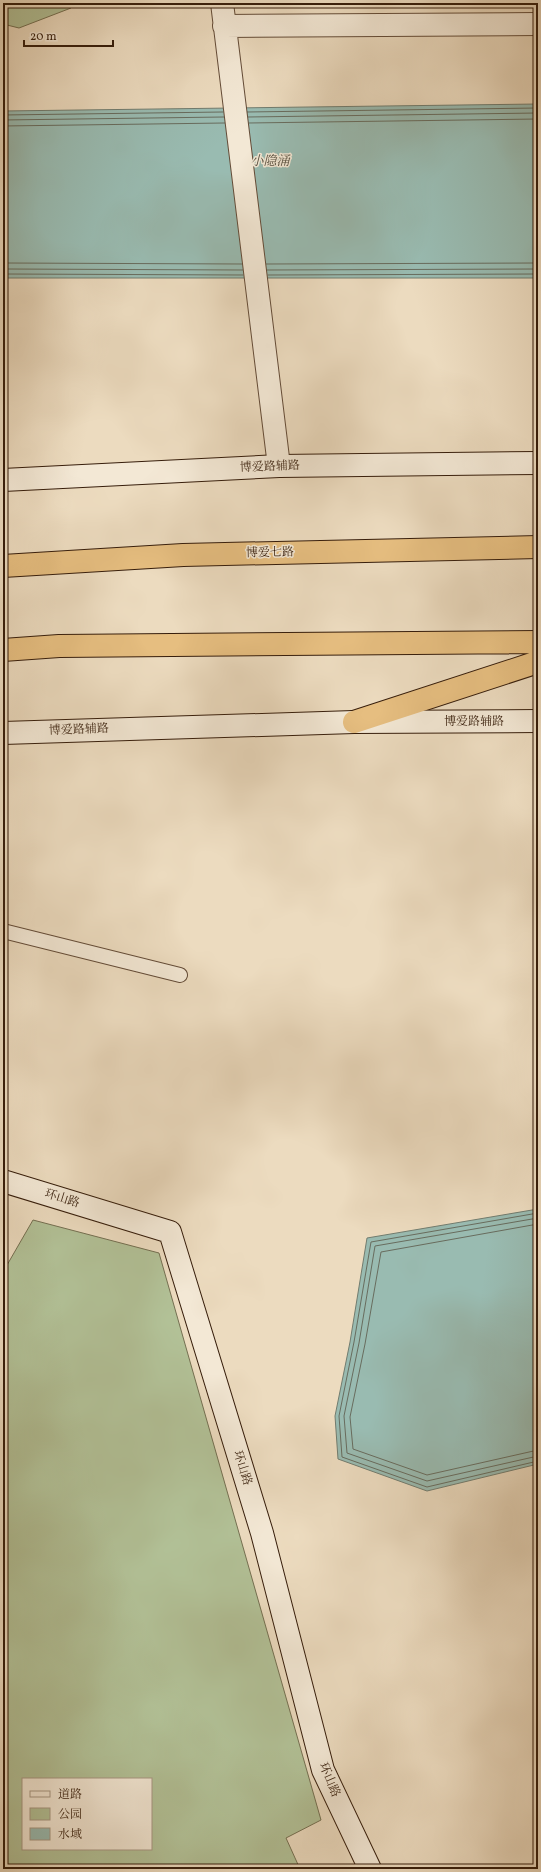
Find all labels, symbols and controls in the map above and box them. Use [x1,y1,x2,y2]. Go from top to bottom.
scale bar [24,22,113,48]
text: 20 m [30,29,57,45]
water label: 小隐涌 [250,153,291,171]
street label: 博爱路辅路 [240,458,300,476]
street label: 博爱七路 [246,545,294,561]
street label: 博爱路辅路 [444,714,504,730]
street label: 博爱路辅路 [49,721,109,739]
street label: 环山路 [42,1186,82,1212]
street label: 环山路 [229,1448,255,1488]
street label: 环山路 [315,1760,343,1800]
legend [22,1778,152,1850]
text: 道路 [58,1787,82,1803]
text: 公园 [58,1807,82,1823]
text: 水域 [58,1827,82,1843]

